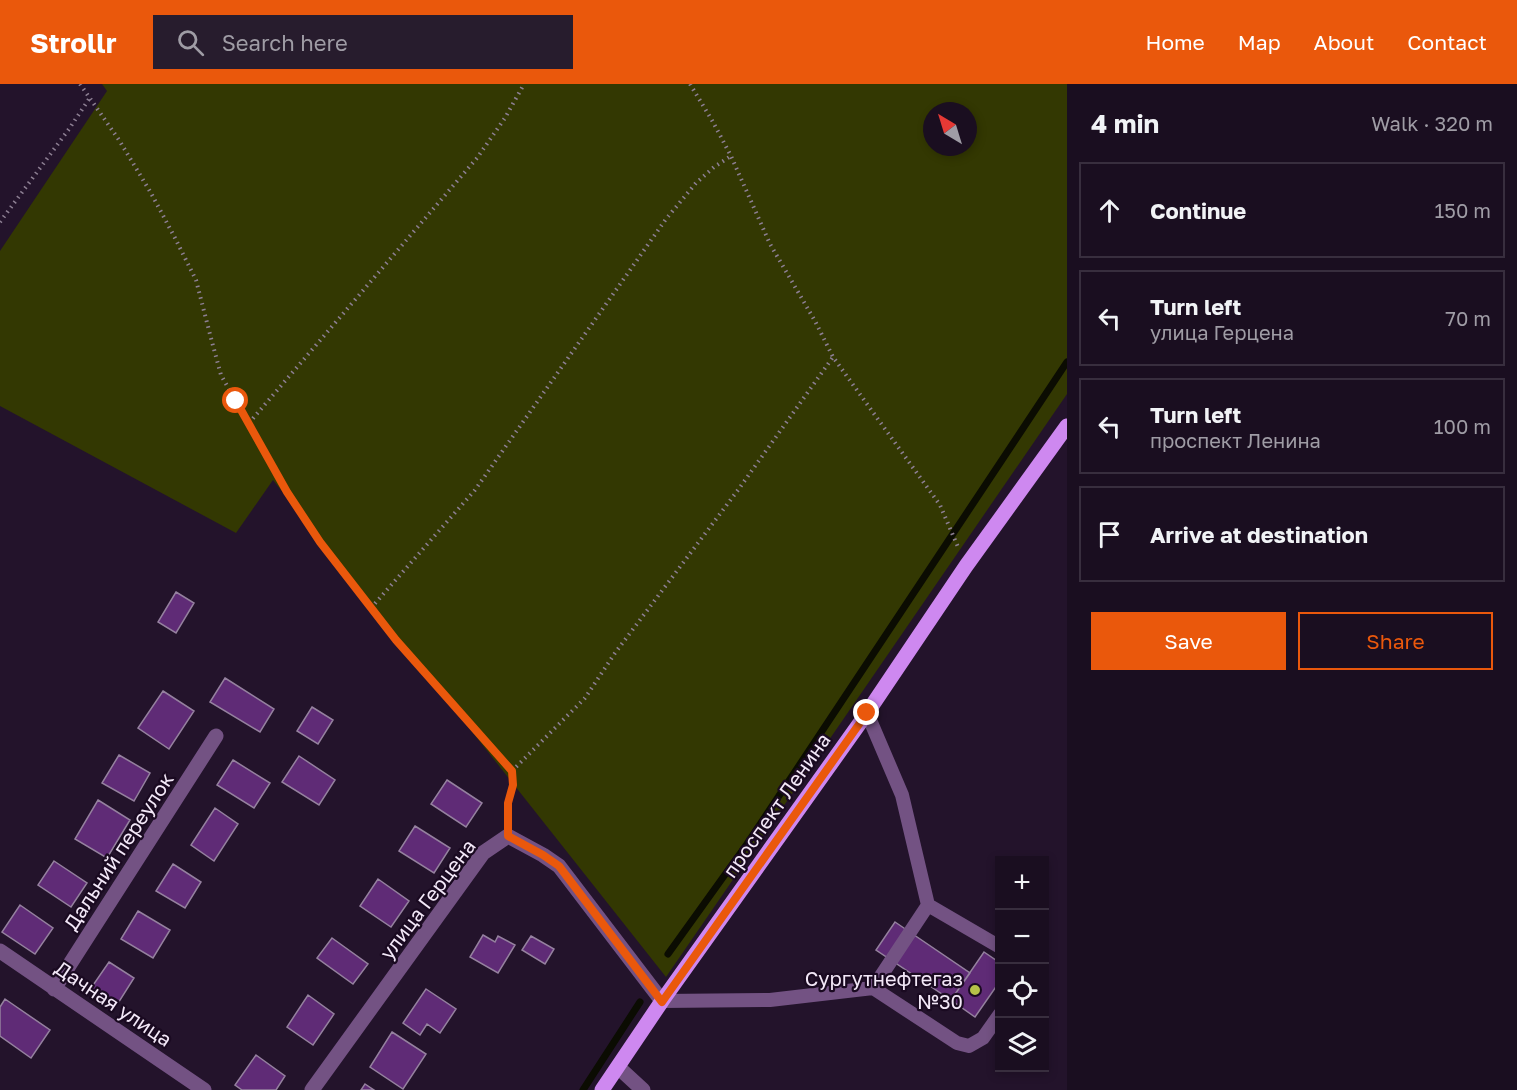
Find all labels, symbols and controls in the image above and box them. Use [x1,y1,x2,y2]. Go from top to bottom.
search box [153,15,573,69]
text: Strollr [30,26,117,59]
icon: search [174,26,207,59]
text: Search here [222,29,348,56]
text: Home [1145,29,1205,55]
text: Map [1238,29,1281,55]
text: About [1314,29,1374,55]
text: Contact [1407,29,1487,55]
north arrow [923,102,977,156]
text: 4 min [1091,108,1159,139]
text: Walk · 320 m [1371,111,1493,135]
icon: ahead [1093,194,1126,227]
text: Continue [1150,197,1246,224]
text: 150 m [1435,198,1491,222]
text: Turn left [1150,293,1241,320]
icon: left [1093,302,1126,335]
text: 70 m [1445,306,1491,330]
text: улица Герцена [1150,320,1294,344]
route start [222,387,248,413]
text: Turn left [1150,401,1241,428]
icon: left [1093,410,1126,443]
text: 100 m [1434,414,1491,438]
text: проспект Ленина [1150,428,1321,452]
icon: arrive [1093,518,1126,551]
text: Arrive at destination [1150,521,1368,548]
button: Save [1091,612,1286,670]
button: Share [1298,612,1493,670]
route end [853,699,879,725]
street label: проспект Ленина [717,728,835,882]
street label: Дальний переулок [58,768,178,934]
street label: улица Герцена [374,834,480,964]
map controls [995,856,1049,1072]
button: + [995,856,1049,910]
button: − [995,910,1049,964]
street label: Дачная улица [51,955,177,1051]
button: locate [995,964,1049,1018]
place label: Сургутнефтегаз №30 [805,966,963,1013]
marker: Сургутнефтегаз №30 [968,983,982,997]
button: layers [995,1018,1049,1072]

